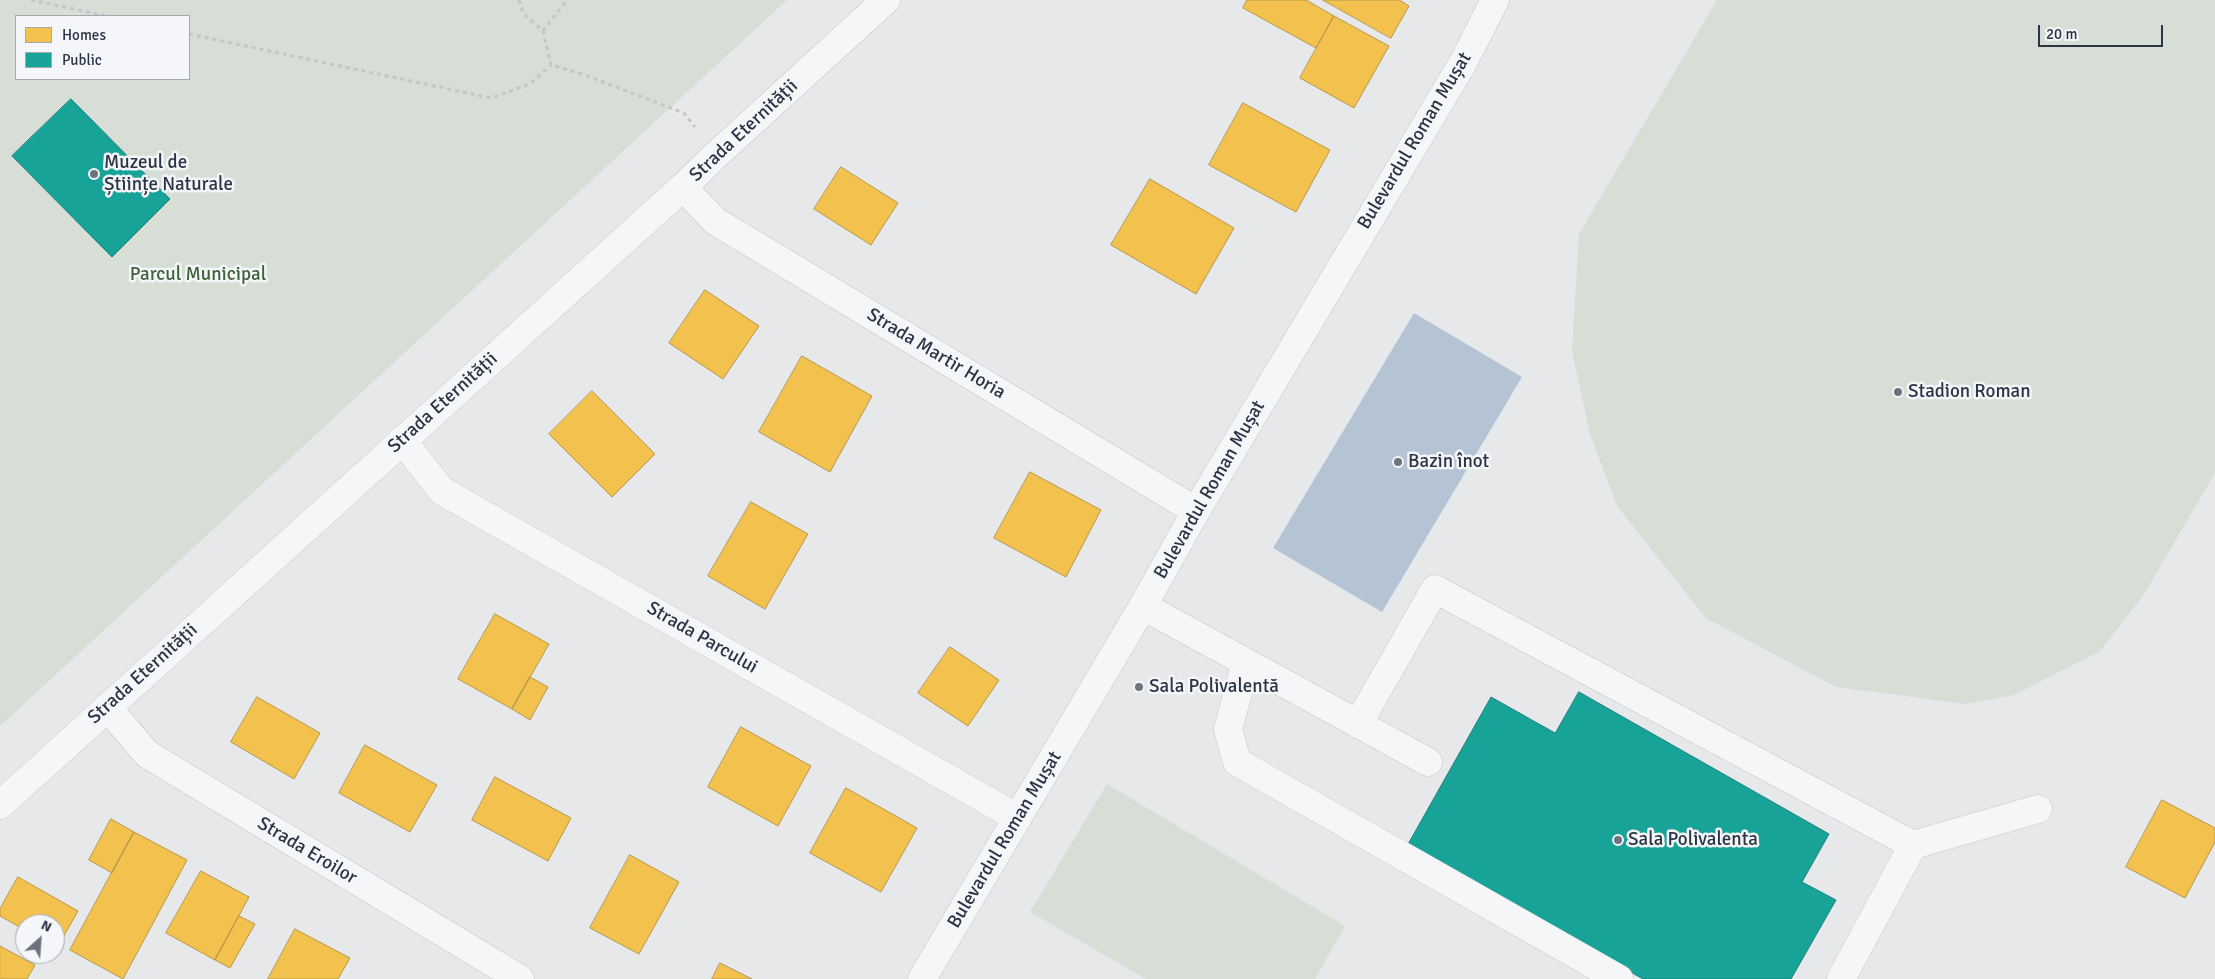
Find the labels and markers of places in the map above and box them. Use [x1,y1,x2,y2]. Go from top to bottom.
place label: Muzeul de Științe Naturale [104,152,233,196]
marker: Muzeul de Științe Naturale [88,168,100,180]
place label: Stadion Roman [1908,381,2031,403]
marker: Stadion Roman [1892,386,1904,398]
place label: Bazin înot [1408,451,1489,473]
marker: Bazin înot [1392,456,1404,468]
place label: Sala Polivalentă [1149,676,1279,698]
marker: Sala Polivalentă [1133,681,1145,693]
place label: Sala Polivalenta [1628,829,1758,851]
marker: Sala Polivalenta [1612,834,1624,846]

